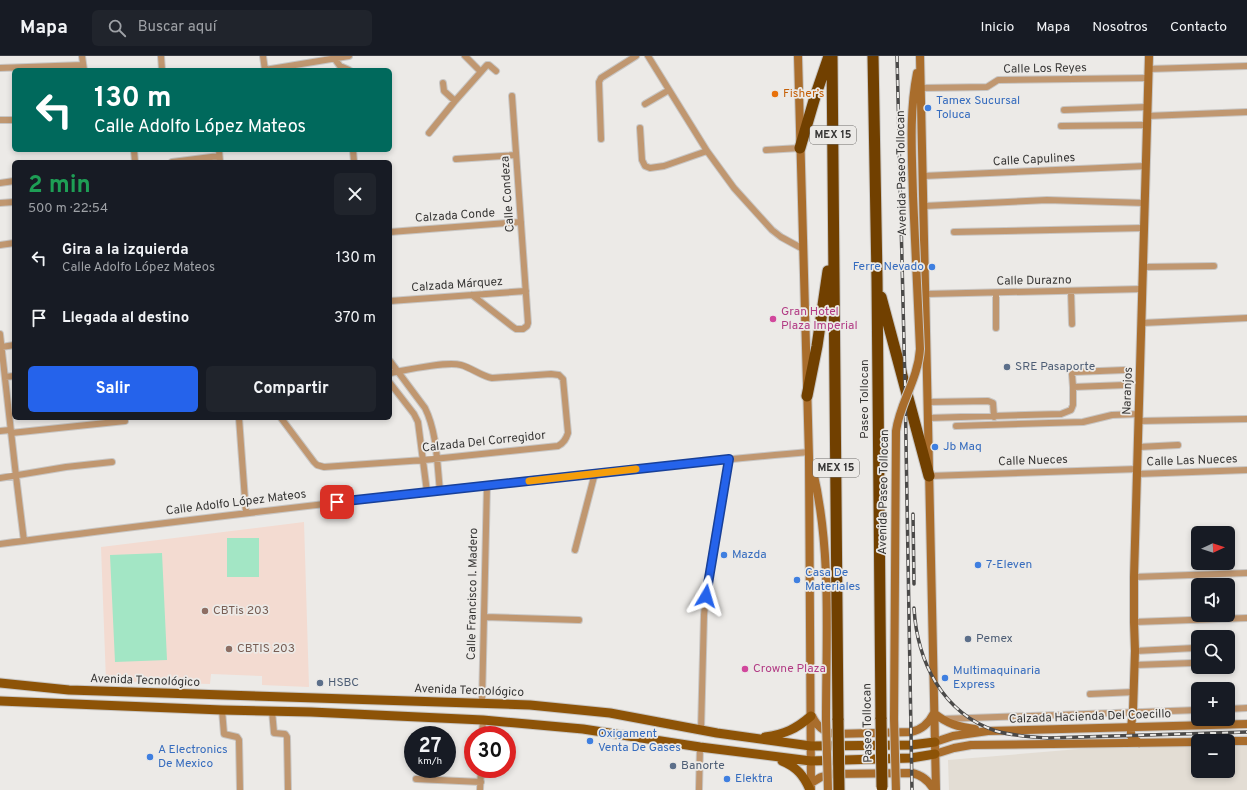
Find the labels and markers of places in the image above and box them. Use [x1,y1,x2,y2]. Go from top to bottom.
place label: Fisher’s [783,86,824,102]
marker: Fisher’s [770,89,780,99]
place label: Tamex Sucursal Toluca [936,93,1020,123]
marker: Tamex Sucursal Toluca [923,103,933,113]
place label: Ferre Nevado [853,259,924,275]
marker: Ferre Nevado [927,262,937,272]
place label: Gran Hotel Plaza Imperial [781,304,858,334]
marker: Gran Hotel Plaza Imperial [768,314,778,324]
place label: SRE Pasaporte [1015,359,1095,375]
marker: SRE Pasaporte [1002,362,1012,372]
place label: Jb Maq [943,439,982,455]
marker: Jb Maq [930,442,940,452]
pin [320,485,354,519]
place label: Mazda [732,547,767,563]
marker: Mazda [719,550,729,560]
place label: 7-Eleven [986,557,1032,573]
marker: 7-Eleven [973,560,983,570]
place label: Casa De Materiales [805,565,861,595]
marker: Casa De Materiales [792,575,802,585]
place label: CBTis 203 [213,603,269,619]
marker: CBTis 203 [200,606,210,616]
place label: Pemex [976,631,1013,647]
marker: Pemex [963,634,973,644]
place label: CBTIS 203 [237,641,295,657]
marker: CBTIS 203 [224,644,234,654]
place label: Crowne Plaza [753,661,826,677]
place label: Multimaquinaria Express [953,663,1040,693]
marker: Crowne Plaza [740,664,750,674]
marker: Multimaquinaria Express [940,673,950,683]
place label: HSBC [328,675,359,691]
marker: HSBC [315,678,325,688]
place label: Oxigament Venta De Gases [598,726,681,756]
marker: Oxigament Venta De Gases [585,736,595,746]
place label: A Electronics De Mexico [158,742,228,772]
marker: A Electronics De Mexico [145,752,155,762]
place label: Banorte [681,758,725,774]
marker: Banorte [668,761,678,771]
place label: Elektra [735,771,773,787]
marker: Elektra [722,774,732,784]

